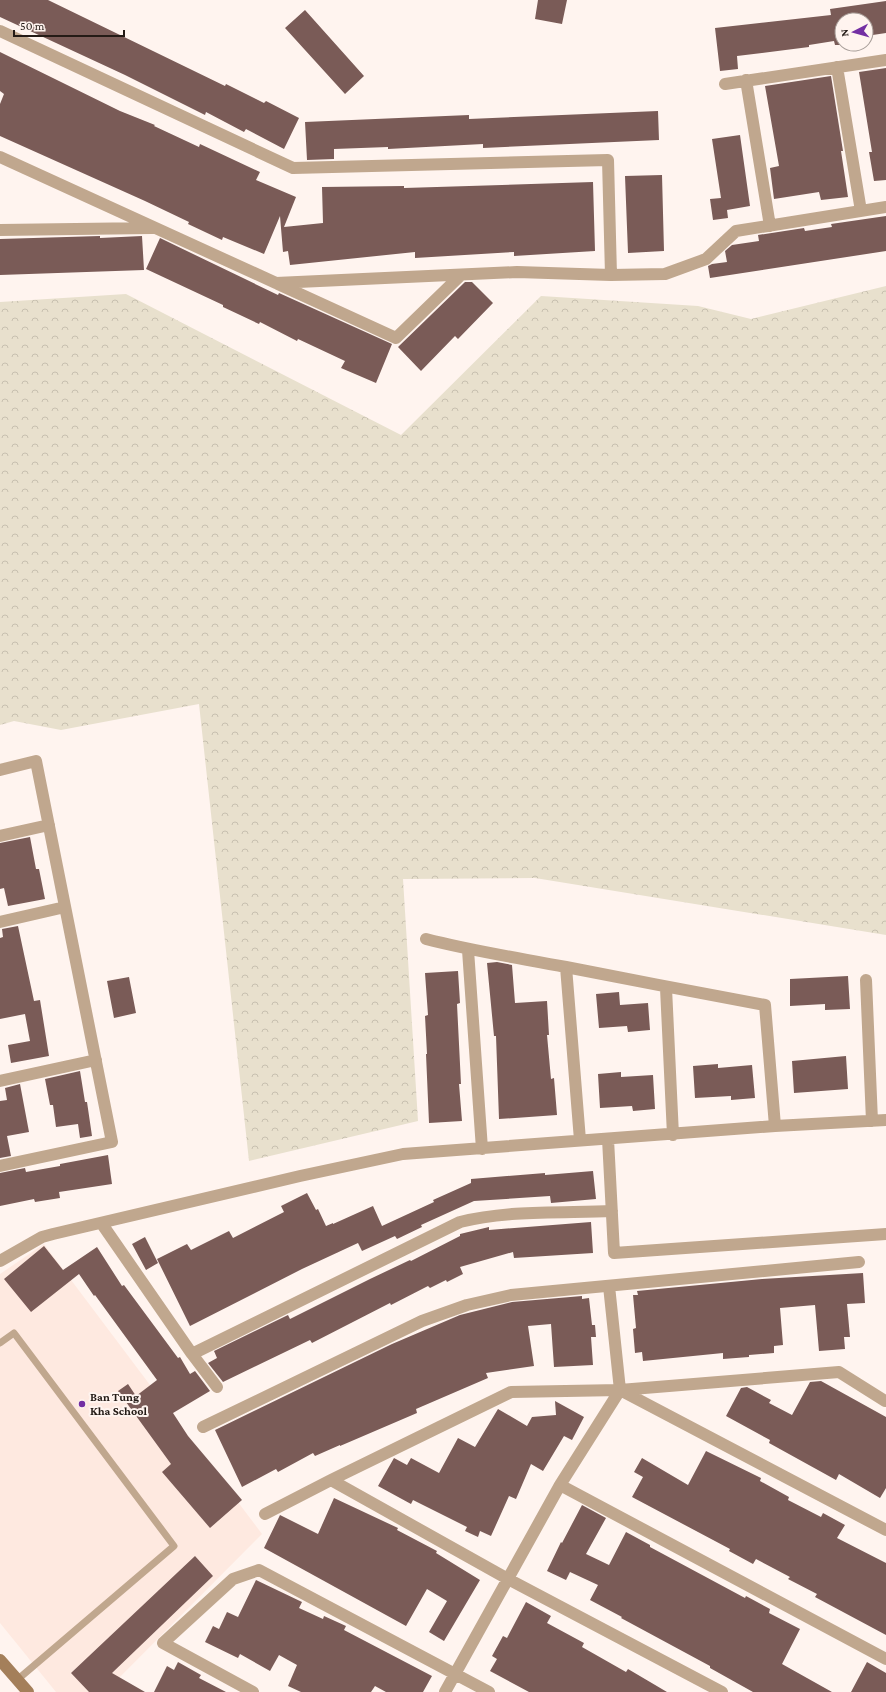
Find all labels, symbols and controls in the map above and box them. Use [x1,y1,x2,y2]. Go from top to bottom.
scale bar [14,12,124,38]
north arrow [834,12,874,52]
text: 50 m [20,19,45,33]
text: N [838,28,850,37]
place label: Ban Tung Kha School [90,1390,147,1418]
marker: Ban Tung Kha School [77,1399,87,1409]

